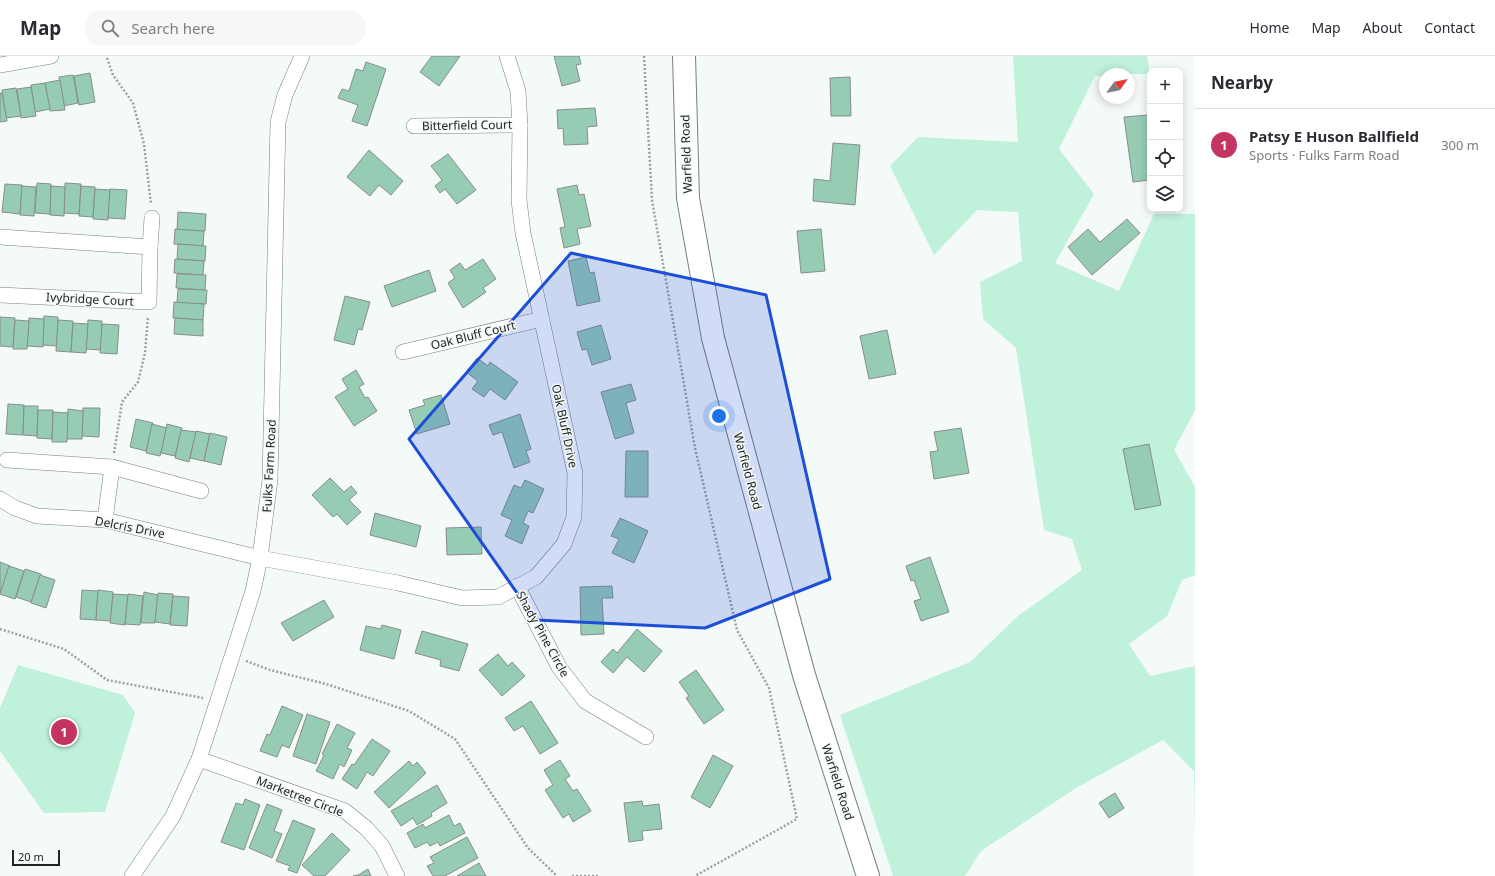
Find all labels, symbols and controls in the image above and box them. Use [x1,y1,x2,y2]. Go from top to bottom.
search box [85,10,365,46]
text: Map [20,15,61,41]
icon: search [99,17,121,39]
text: Search here [131,18,215,38]
text: Home [1250,18,1289,37]
text: Map [1311,18,1341,37]
text: About [1363,18,1402,37]
text: Contact [1424,18,1475,37]
north arrow [1099,68,1135,104]
map controls [1147,68,1183,212]
button: + [1147,68,1183,104]
text: Nearby [1211,71,1273,94]
button: − [1147,104,1183,140]
street label: Warfield Road [676,114,696,194]
street label: Bitterfield Court [422,116,513,134]
text: Patsy E Huson Ballfield [1249,126,1419,146]
text: 1 [1220,136,1228,154]
text: 300 m [1441,136,1479,154]
button: locate [1147,140,1183,176]
text: Sports · Fulks Farm Road [1249,146,1399,164]
button: layers [1147,176,1183,212]
street label: Ivybridge Court [46,288,135,310]
street label: Oak Bluff Court [429,316,518,354]
street label: Oak Bluff Drive [548,383,582,470]
your location [709,406,729,426]
street label: Fulks Farm Road [258,419,280,513]
street label: Warfield Road [730,431,766,511]
street label: Delcris Drive [94,512,167,542]
street label: Shady Pine Circle [512,588,574,680]
pin: 1 [51,717,77,747]
street label: Warfield Road [818,742,858,822]
street label: Marketree Circle [254,771,346,821]
scale bar [12,848,60,867]
text: 20 m [18,849,44,864]

